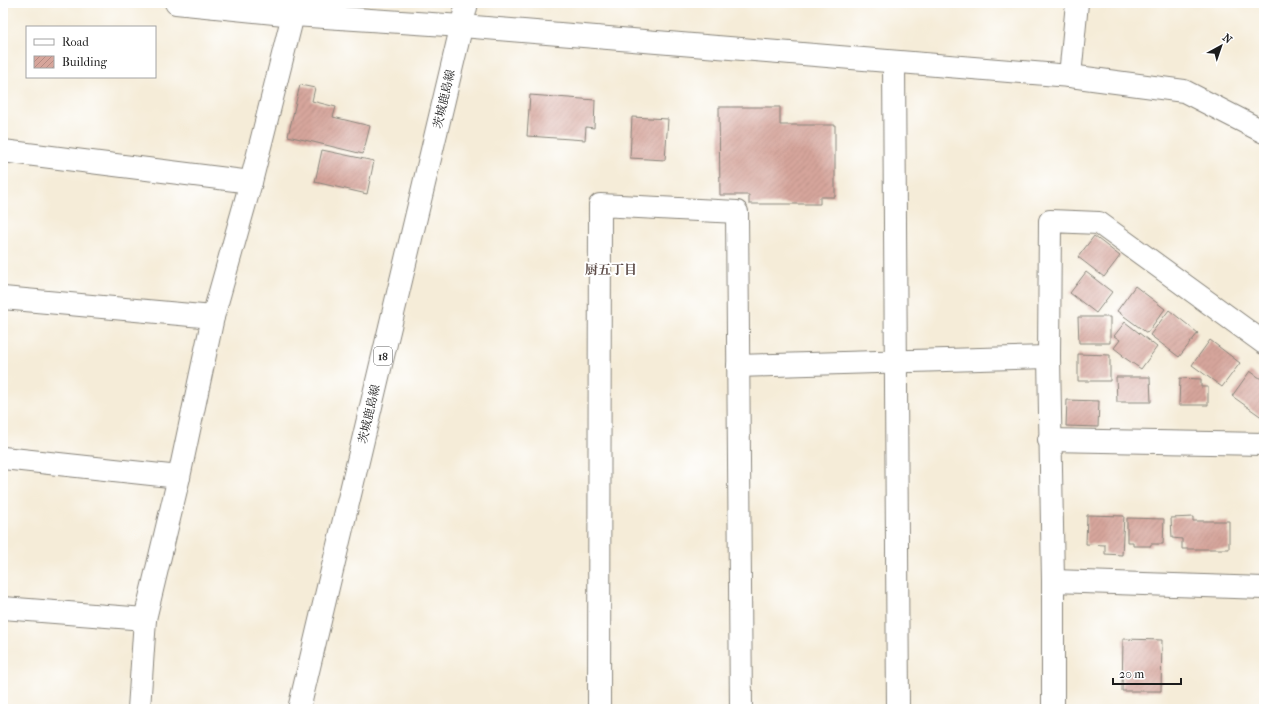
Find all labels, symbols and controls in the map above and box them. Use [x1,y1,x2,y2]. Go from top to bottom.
legend [26,26,156,78]
north arrow [1201,26,1241,66]
text: N [1220,31,1235,47]
text: Road [62,35,89,49]
text: Building [62,55,107,69]
street label: 茨城鹿島線 [430,68,458,130]
district label: 厨五丁目 [585,262,637,277]
road number: 18 [374,347,392,365]
street label: 茨城鹿島線 [355,383,383,445]
scale bar [1113,660,1181,686]
text: 20 m [1119,667,1144,681]

